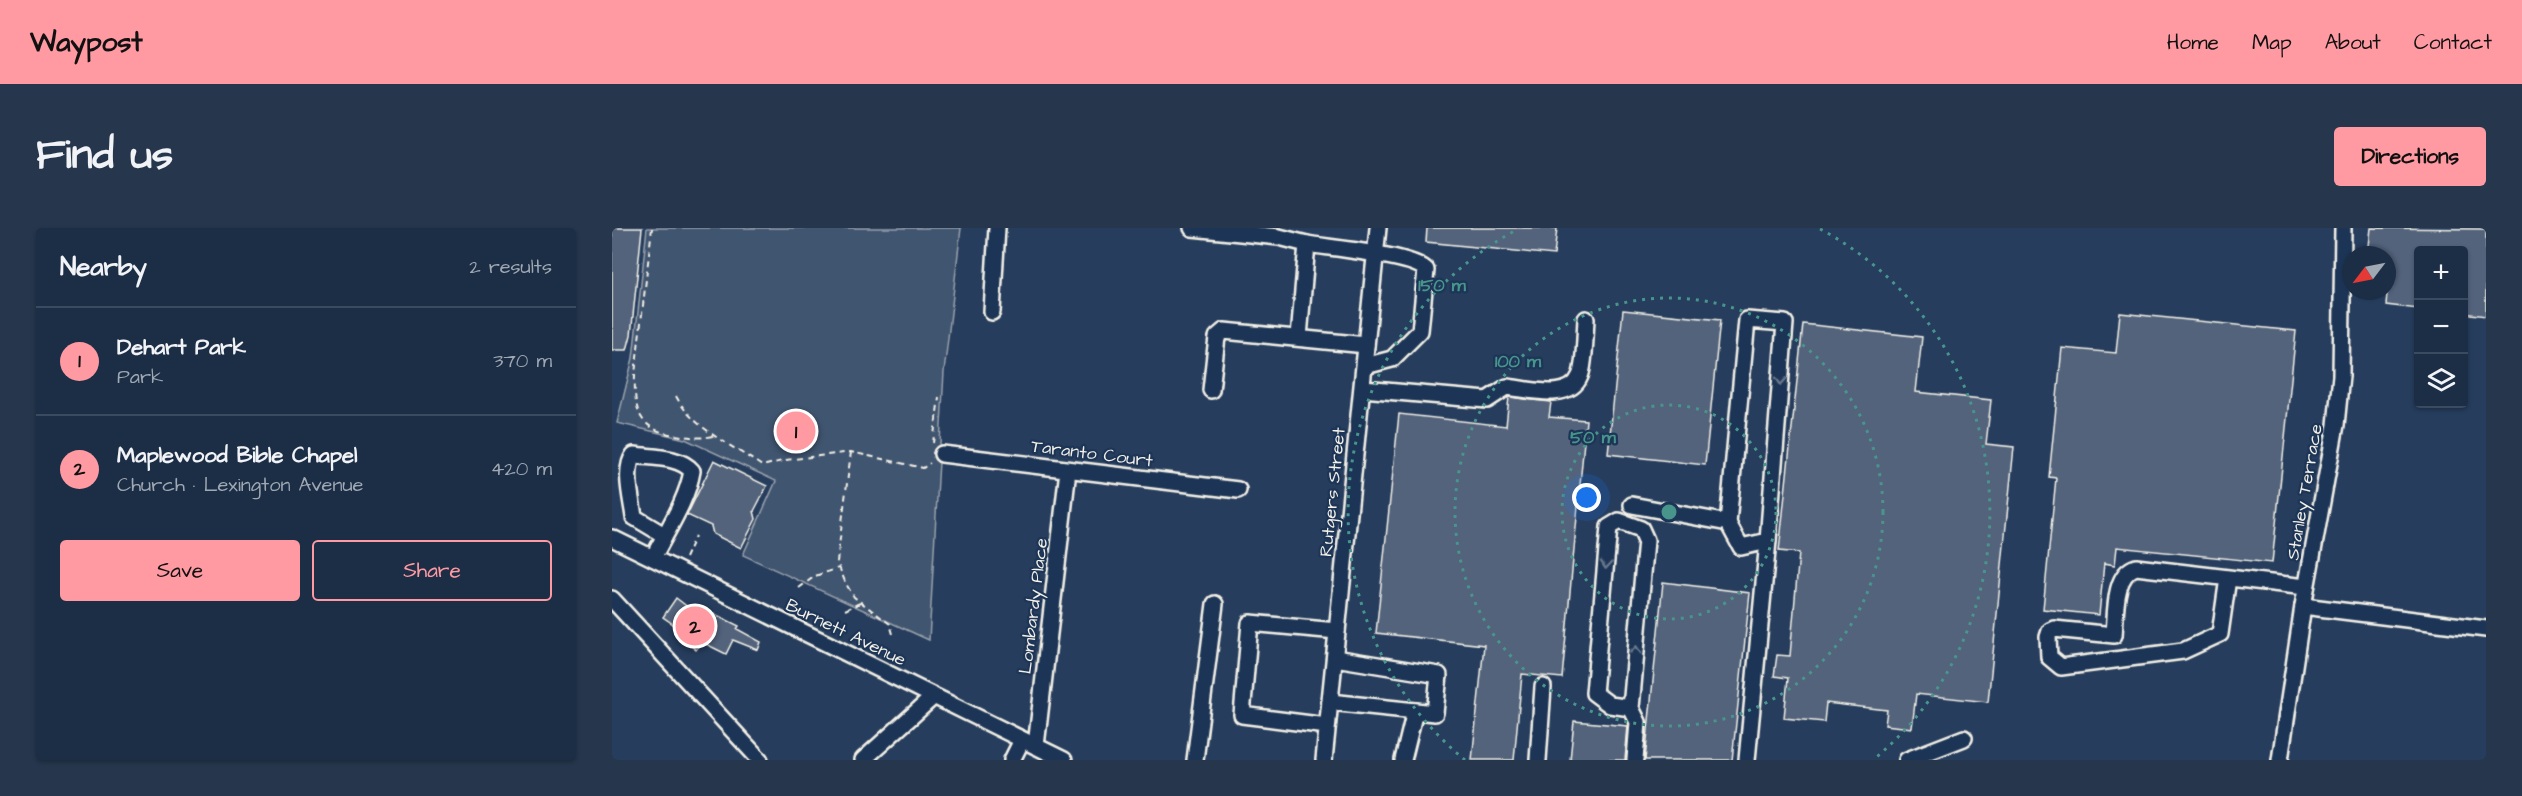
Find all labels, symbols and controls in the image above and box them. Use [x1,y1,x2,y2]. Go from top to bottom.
text: Waypost [30,23,143,62]
text: Home [2167,28,2219,57]
text: Map [2252,28,2292,57]
text: About [2325,28,2381,57]
text: Contact [2414,28,2492,57]
text: Find us [36,127,173,185]
button: Directions [2334,127,2486,186]
north arrow [2342,246,2396,300]
map controls [2414,246,2468,408]
button: + [2414,246,2468,300]
text: Nearby [60,249,147,285]
text: 2 results [469,253,552,281]
text: 150 m [1418,273,1467,298]
button: − [2414,300,2468,354]
text: Dehart Park [117,332,246,363]
text: 1 [78,347,81,375]
text: 370 m [493,347,552,375]
text: 100 m [1495,349,1542,374]
button: layers [2414,354,2468,408]
text: Park [117,363,163,391]
one-way arrow [1774,377,1787,386]
pin: 1 [776,408,816,454]
street label: Stanley Terrace [2280,422,2330,562]
street label: Rutgers Street [1313,425,1353,558]
text: 50 m [1570,425,1617,450]
street label: Taranto Court [1030,434,1155,473]
text: Maplewood Bible Chapel [117,440,357,471]
text: 2 [74,455,85,483]
text: 420 m [491,455,552,483]
text: Church · Lexington Avenue [117,471,363,499]
your location [1572,483,1601,512]
centre of rings [1659,502,1679,522]
street label: Lombardy Place [1013,536,1055,676]
button: Save [60,540,300,601]
button: Share [312,540,552,601]
one-way arrow [1600,560,1613,569]
street label: Burnett Avenue [781,593,910,672]
pin: 2 [676,604,715,648]
one-way arrow [1629,646,1642,655]

